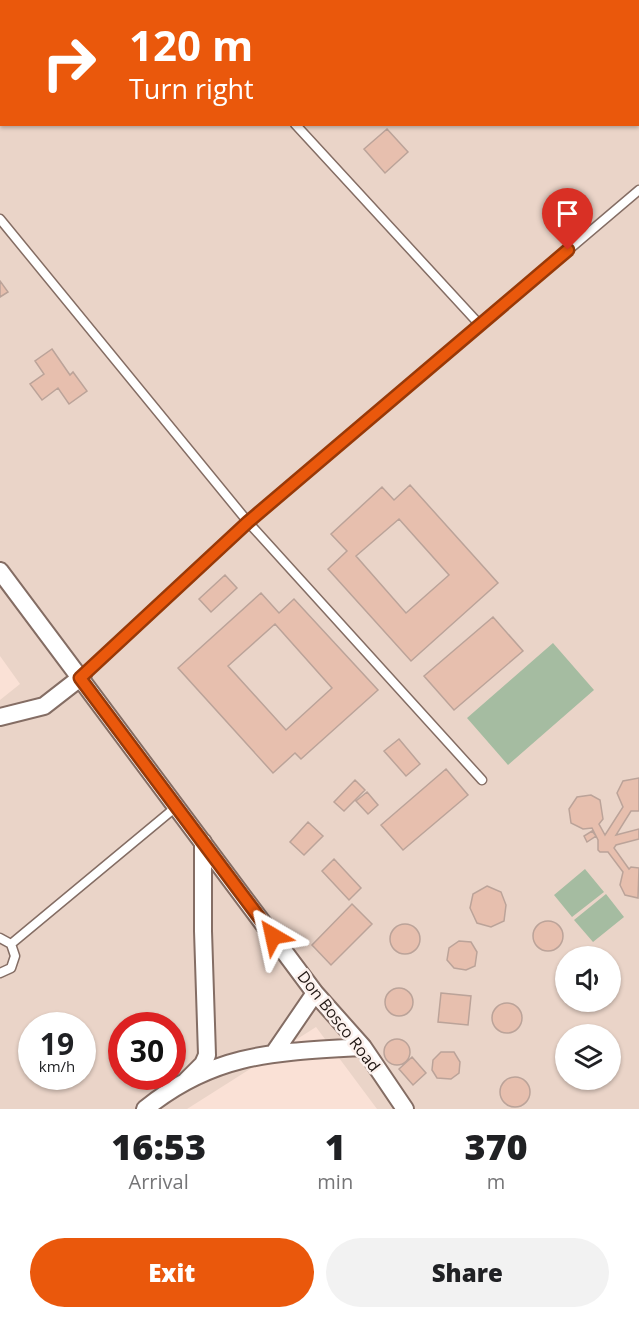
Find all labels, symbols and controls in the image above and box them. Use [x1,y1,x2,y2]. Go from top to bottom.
text: 120 m [129,16,253,73]
icon: right [30,24,108,102]
text: Turn right [129,70,254,107]
pin [542,188,593,250]
icon: arrive [551,197,584,230]
position arrow [241,904,305,968]
map controls [555,946,621,1090]
button: sound [555,946,621,1012]
street label: Don Bosco Road [293,966,385,1076]
speed limit sign: 30 [108,1012,186,1090]
text: 19 [40,1023,74,1064]
button: layers [555,1024,621,1090]
text: km/h [39,1056,75,1076]
text: 16:53 [111,1122,206,1171]
text: 1 [325,1122,346,1171]
text: 370 [464,1122,528,1171]
text: Arrival [129,1168,189,1195]
text: min [317,1168,353,1195]
text: m [487,1168,505,1195]
button: Exit [30,1238,314,1307]
button: Share [326,1238,609,1307]

